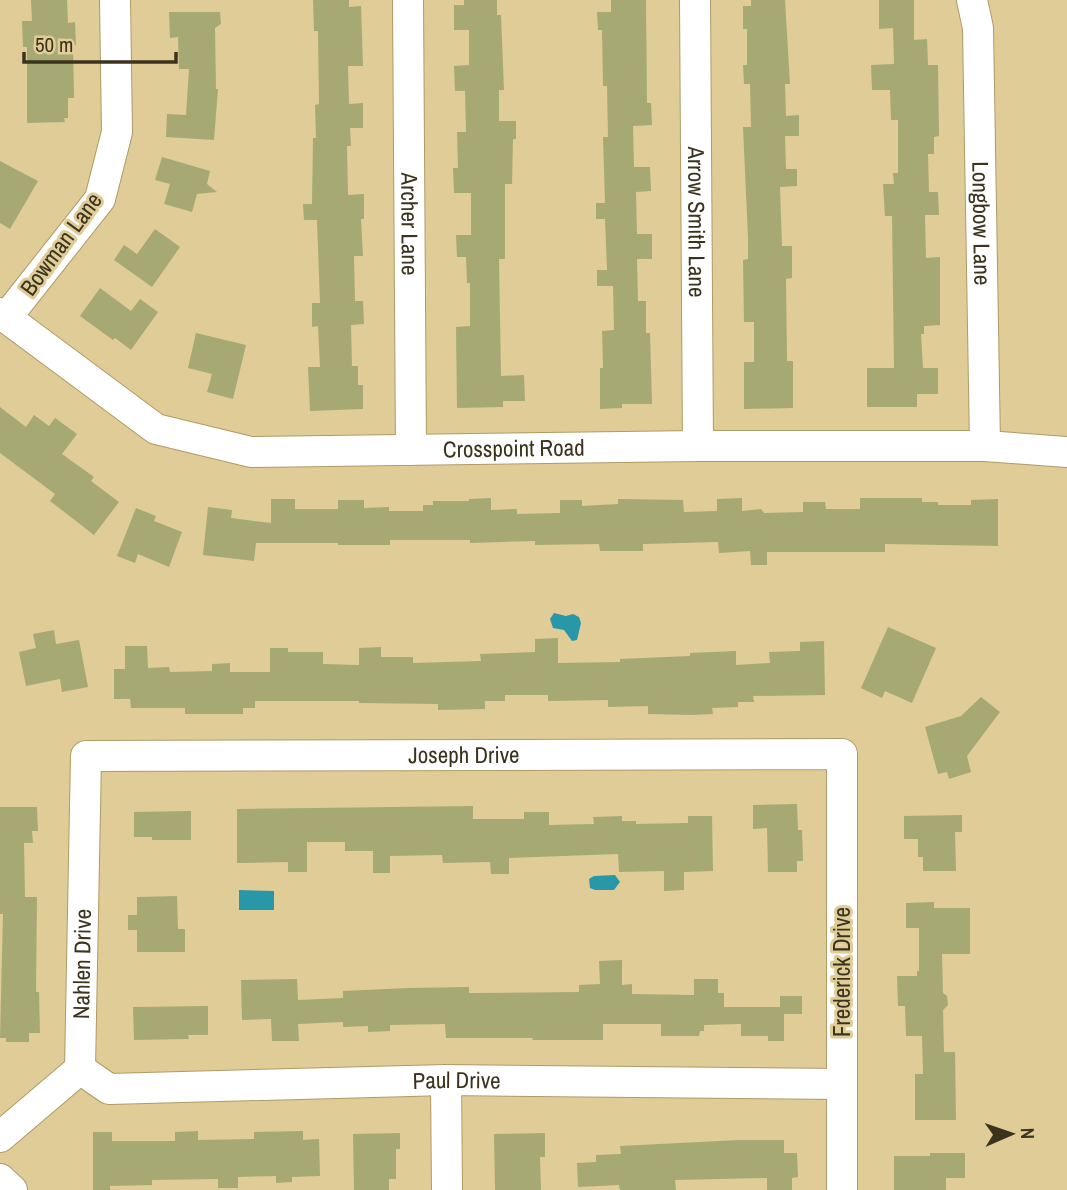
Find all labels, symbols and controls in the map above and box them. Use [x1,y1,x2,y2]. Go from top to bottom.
scale bar [24,21,177,65]
text: 50 m [35,30,73,59]
street label: Arrow Smith Lane [681,145,713,298]
street label: Longbow Lane [965,161,998,286]
street label: Archer Lane [394,171,426,276]
street label: Bowman Lane [13,186,109,302]
street label: Crosspoint Road [443,432,585,464]
street label: Joseph Drive [408,739,520,770]
street label: Frederick Drive [826,907,857,1037]
street label: Nahlen Drive [65,909,98,1019]
street label: Paul Drive [412,1064,501,1096]
north arrow [976,1099,1046,1169]
text: N [1015,1127,1041,1139]

